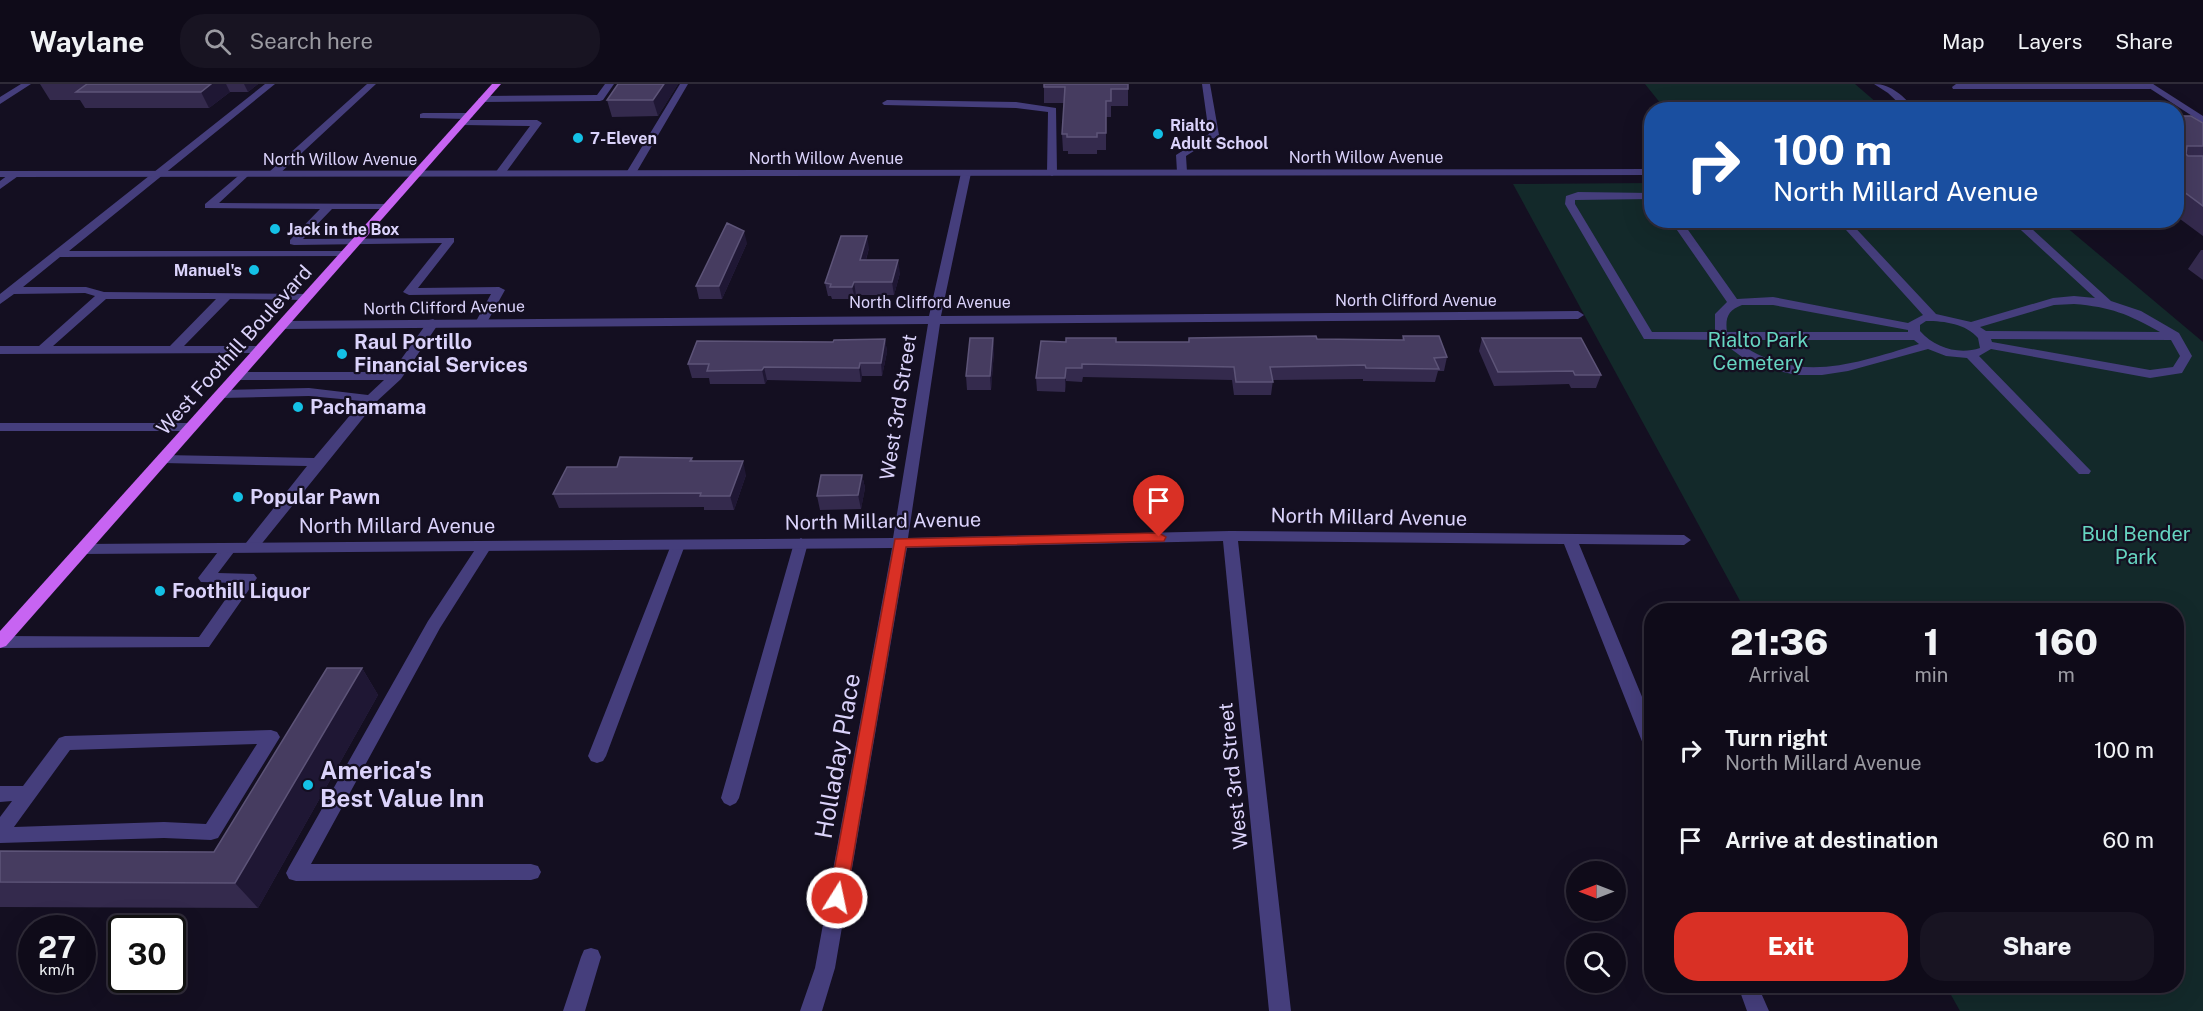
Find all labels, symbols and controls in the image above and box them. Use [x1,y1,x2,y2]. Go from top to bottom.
search box [180,14,600,68]
text: Waylane [30,25,144,58]
icon: search [201,25,234,58]
text: Search here [249,28,373,54]
text: Map [1942,29,1985,54]
text: Layers [2018,29,2082,54]
text: Share [2115,29,2173,54]
place label: Rialto Adult School [1170,116,1268,153]
text: 100 m [1773,125,1892,174]
icon: right [1674,126,1752,204]
marker: Rialto Adult School [1151,127,1165,141]
place label: 7-Eleven [590,129,657,148]
marker: 7-Eleven [571,131,585,145]
street label: North Willow Avenue [1289,148,1443,167]
street label: North Willow Avenue [749,149,903,168]
street label: North Willow Avenue [263,150,417,169]
text: North Millard Avenue [1773,175,2039,207]
place label: Jack in the Box [287,220,400,239]
marker: Jack in the Box [268,222,282,236]
street label: West Foothill Boulevard [151,260,317,440]
place label: Manuel's [174,261,242,280]
marker: Manuel's [247,263,261,277]
street label: North Clifford Avenue [1335,291,1497,310]
street label: North Clifford Avenue [849,293,1011,312]
street label: North Clifford Avenue [363,297,525,318]
park label: Rialto Park Cemetery [1708,328,1808,375]
place label: Raul Portillo Financial Services [354,330,528,377]
street label: West 3rd Street [875,332,921,482]
marker: Raul Portillo Financial Services [335,347,349,361]
place label: Pachamama [310,395,426,419]
marker: Pachamama [291,400,305,414]
pin [1133,475,1184,537]
icon: arrive [1142,484,1175,517]
place label: Popular Pawn [250,485,380,509]
marker: Popular Pawn [231,490,245,504]
street label: North Millard Avenue [1270,503,1468,531]
street label: North Millard Avenue [784,507,982,535]
street label: North Millard Avenue [299,514,495,538]
park label: Bud Bender Park [2081,522,2191,569]
place label: Foothill Liquor [172,579,310,603]
marker: Foothill Liquor [153,584,167,598]
text: 21:36 [1730,621,1828,663]
text: 1 [1923,621,1939,663]
text: 160 [2034,621,2098,663]
text: Arrival [1748,663,1810,687]
text: min [1914,663,1948,687]
text: m [2057,663,2075,687]
street label: Holladay Place [809,671,865,841]
street label: West 3rd Street [1213,701,1253,851]
text: Turn right [1725,725,1828,751]
icon: right [1674,734,1707,767]
text: 100 m [2094,737,2154,763]
text: North Millard Avenue [1725,751,1922,775]
place label: America's Best Value Inn [320,756,484,812]
marker: America's Best Value Inn [301,778,315,792]
icon: arrive [1674,824,1707,857]
text: Arrive at destination [1725,827,1938,853]
text: 60 m [2103,827,2154,853]
north arrow [1566,861,1626,921]
map controls [1566,861,1626,993]
position arrow [805,866,869,930]
button: Exit [1674,912,1908,981]
button: Share [1920,912,2154,981]
speed limit sign: 30 [108,915,186,993]
text: 27 [38,929,76,965]
button: search [1566,933,1626,993]
text: km/h [39,961,75,978]

